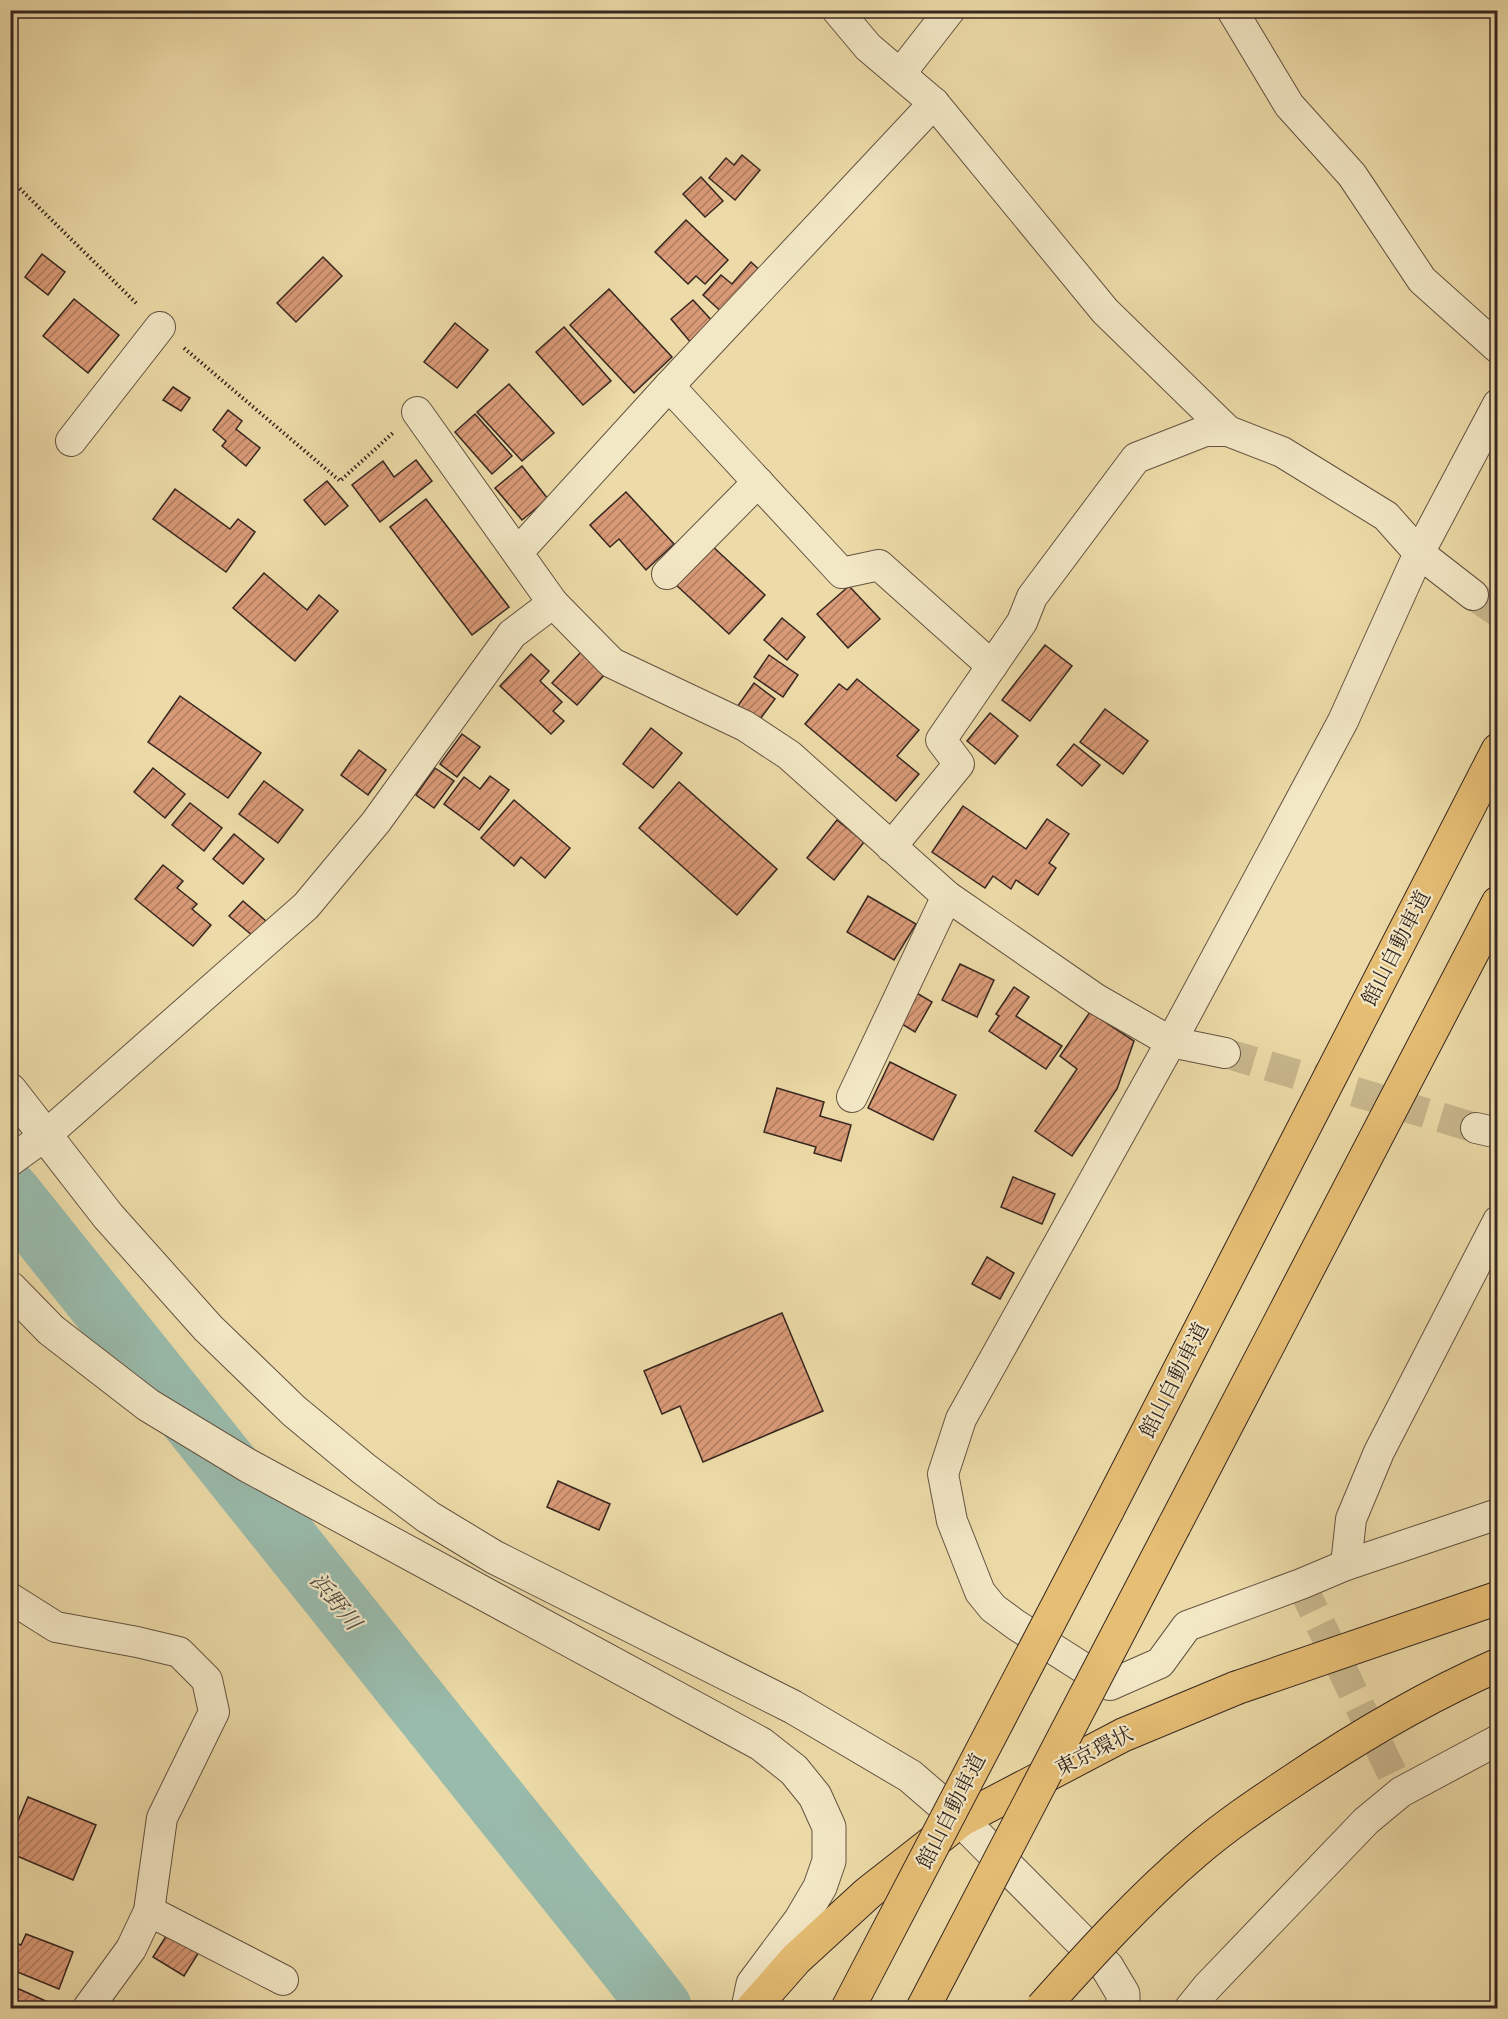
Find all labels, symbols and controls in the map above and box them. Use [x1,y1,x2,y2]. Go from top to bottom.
street label: 館山自動車道 [1357,886,1438,1011]
street label: 館山自動車道 [1135,1318,1216,1443]
water label: 浜野川 [303,1568,367,1638]
street label: 東京環状 [1051,1721,1138,1783]
street label: 館山自動車道 [912,1749,993,1874]

